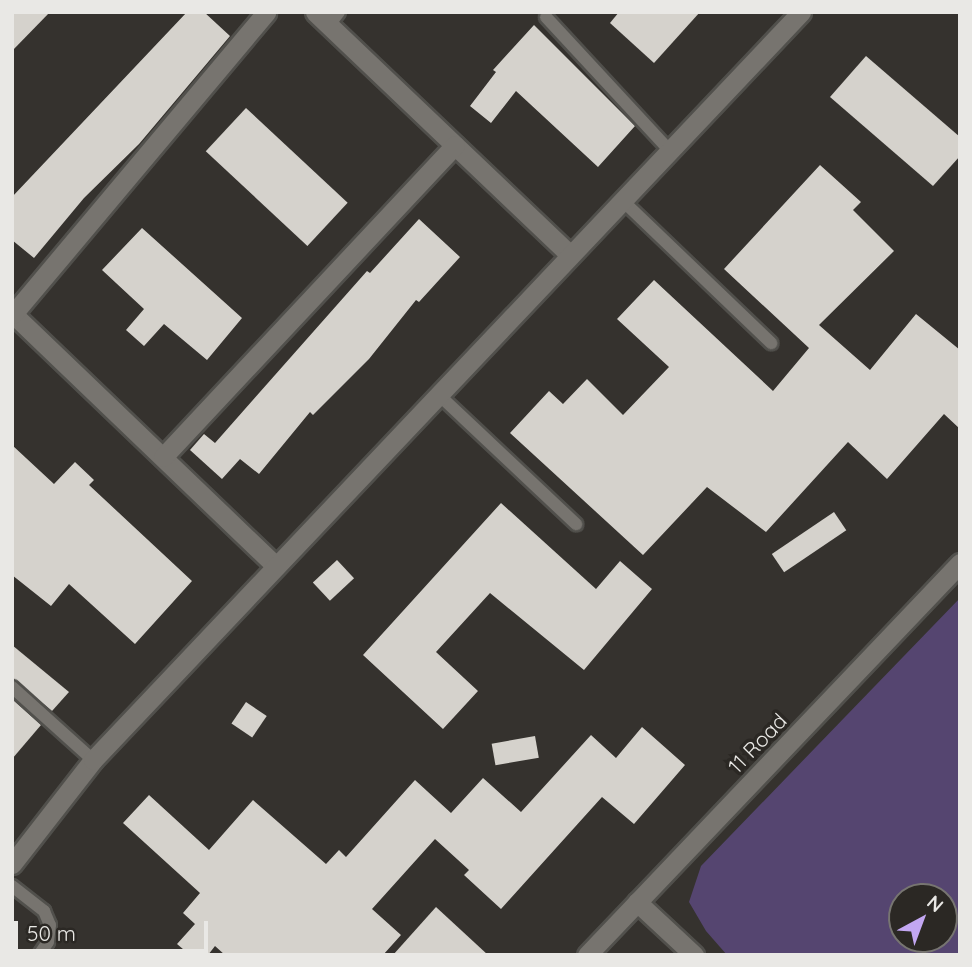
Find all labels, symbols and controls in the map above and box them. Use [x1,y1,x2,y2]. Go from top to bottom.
street label: 11 Road [722,708,792,778]
north arrow [888,883,958,953]
text: N [922,890,949,917]
scale bar [18,908,212,952]
text: 50 m [27,920,76,946]

